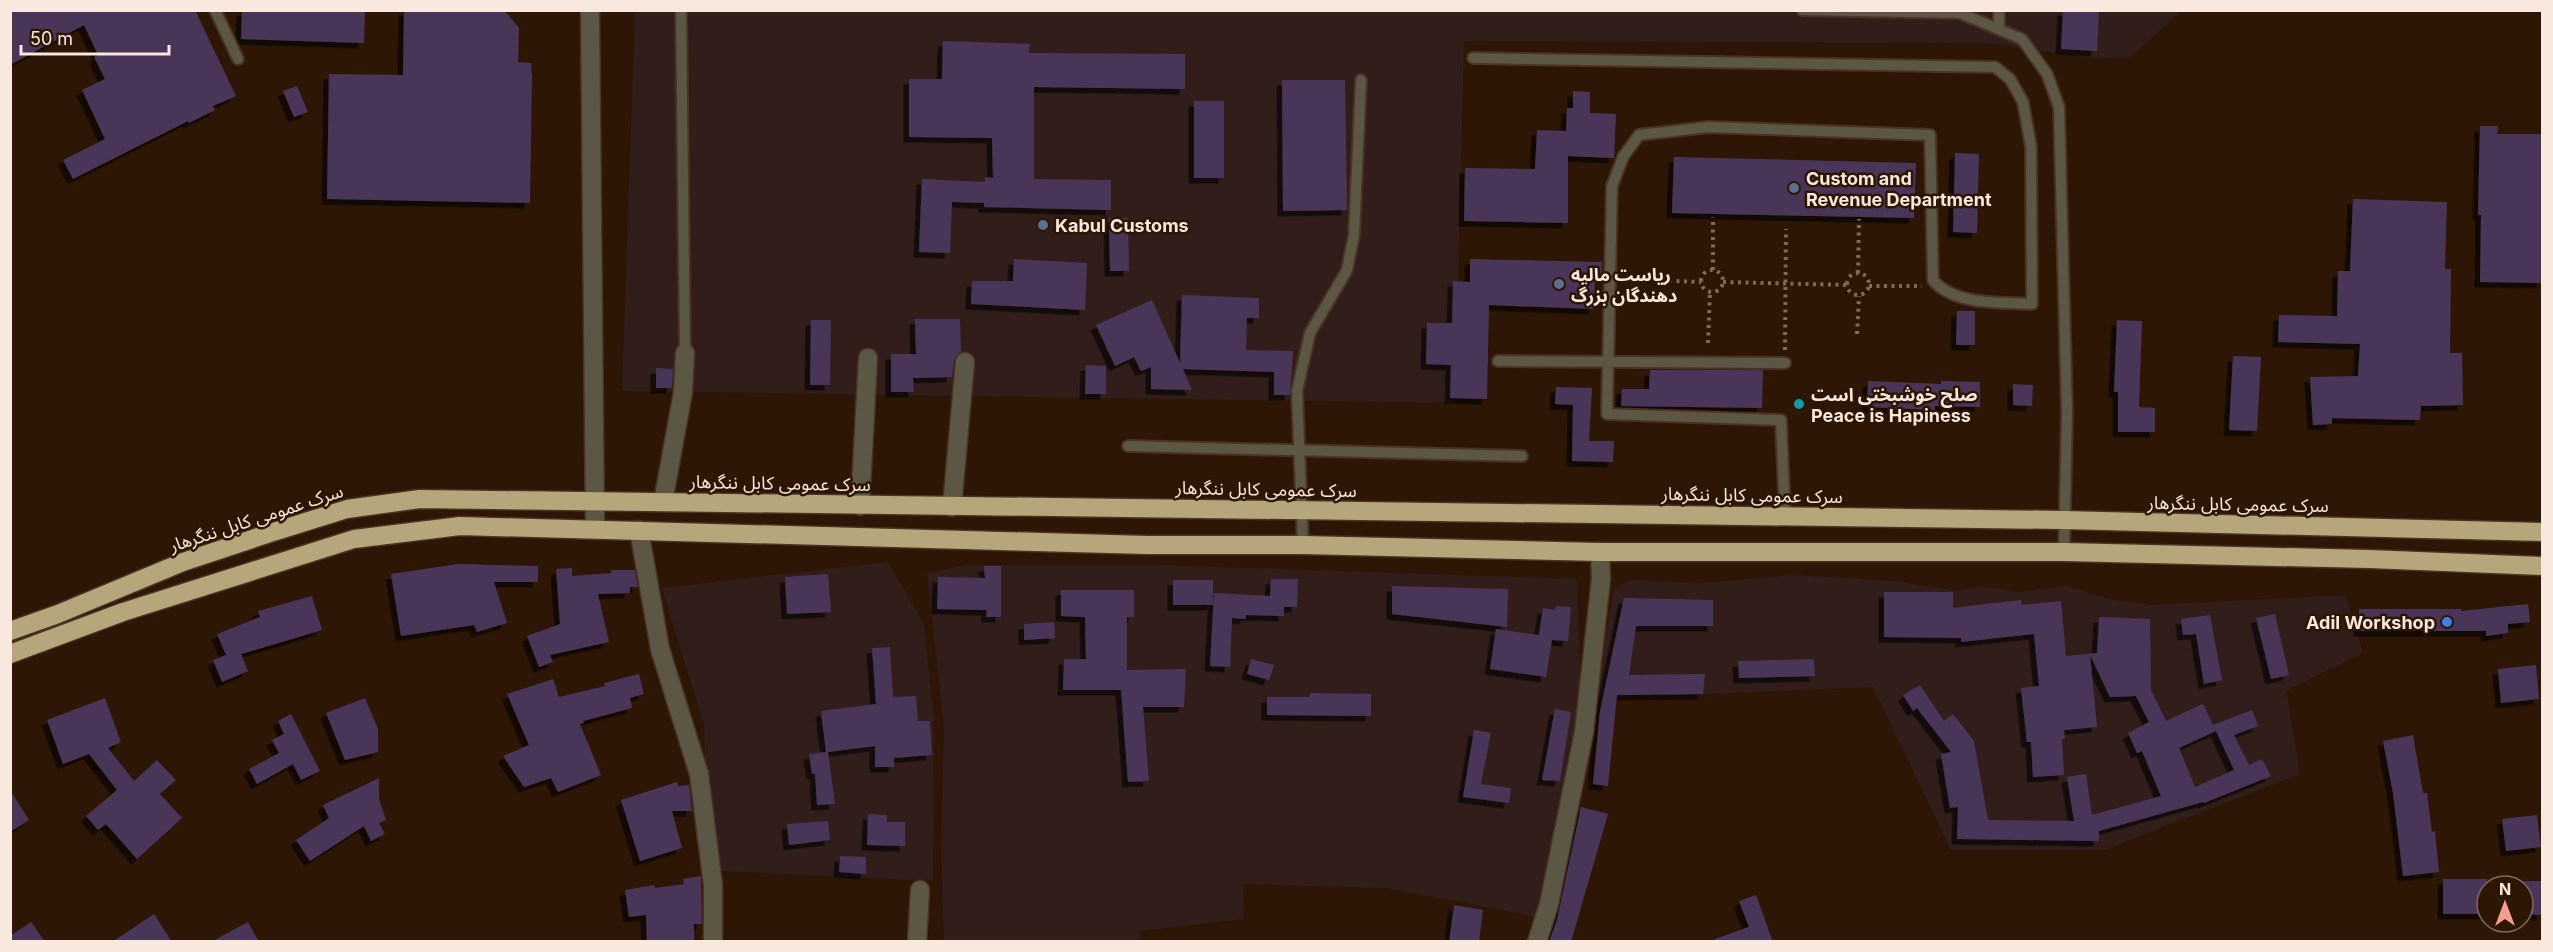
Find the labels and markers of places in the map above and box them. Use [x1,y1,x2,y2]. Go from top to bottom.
place label: Custom and Revenue Department [1806,168,1992,210]
marker: Custom and Revenue Department [1787,181,1801,195]
place label: Kabul Customs [1055,215,1189,236]
marker: Kabul Customs [1036,218,1050,232]
place label: ریاست مالیه دهندگان بزرگ [1571,264,1677,307]
marker: ریاست مالیه دهندگان بزرگ [1552,277,1566,291]
place label: صلح خوشبختی است Peace is Hapiness [1811,384,1977,426]
marker: صلح خوشبختی است Peace is Hapiness [1792,397,1806,411]
place label: Adil Workshop [2306,612,2435,633]
marker: Adil Workshop [2440,615,2454,629]

